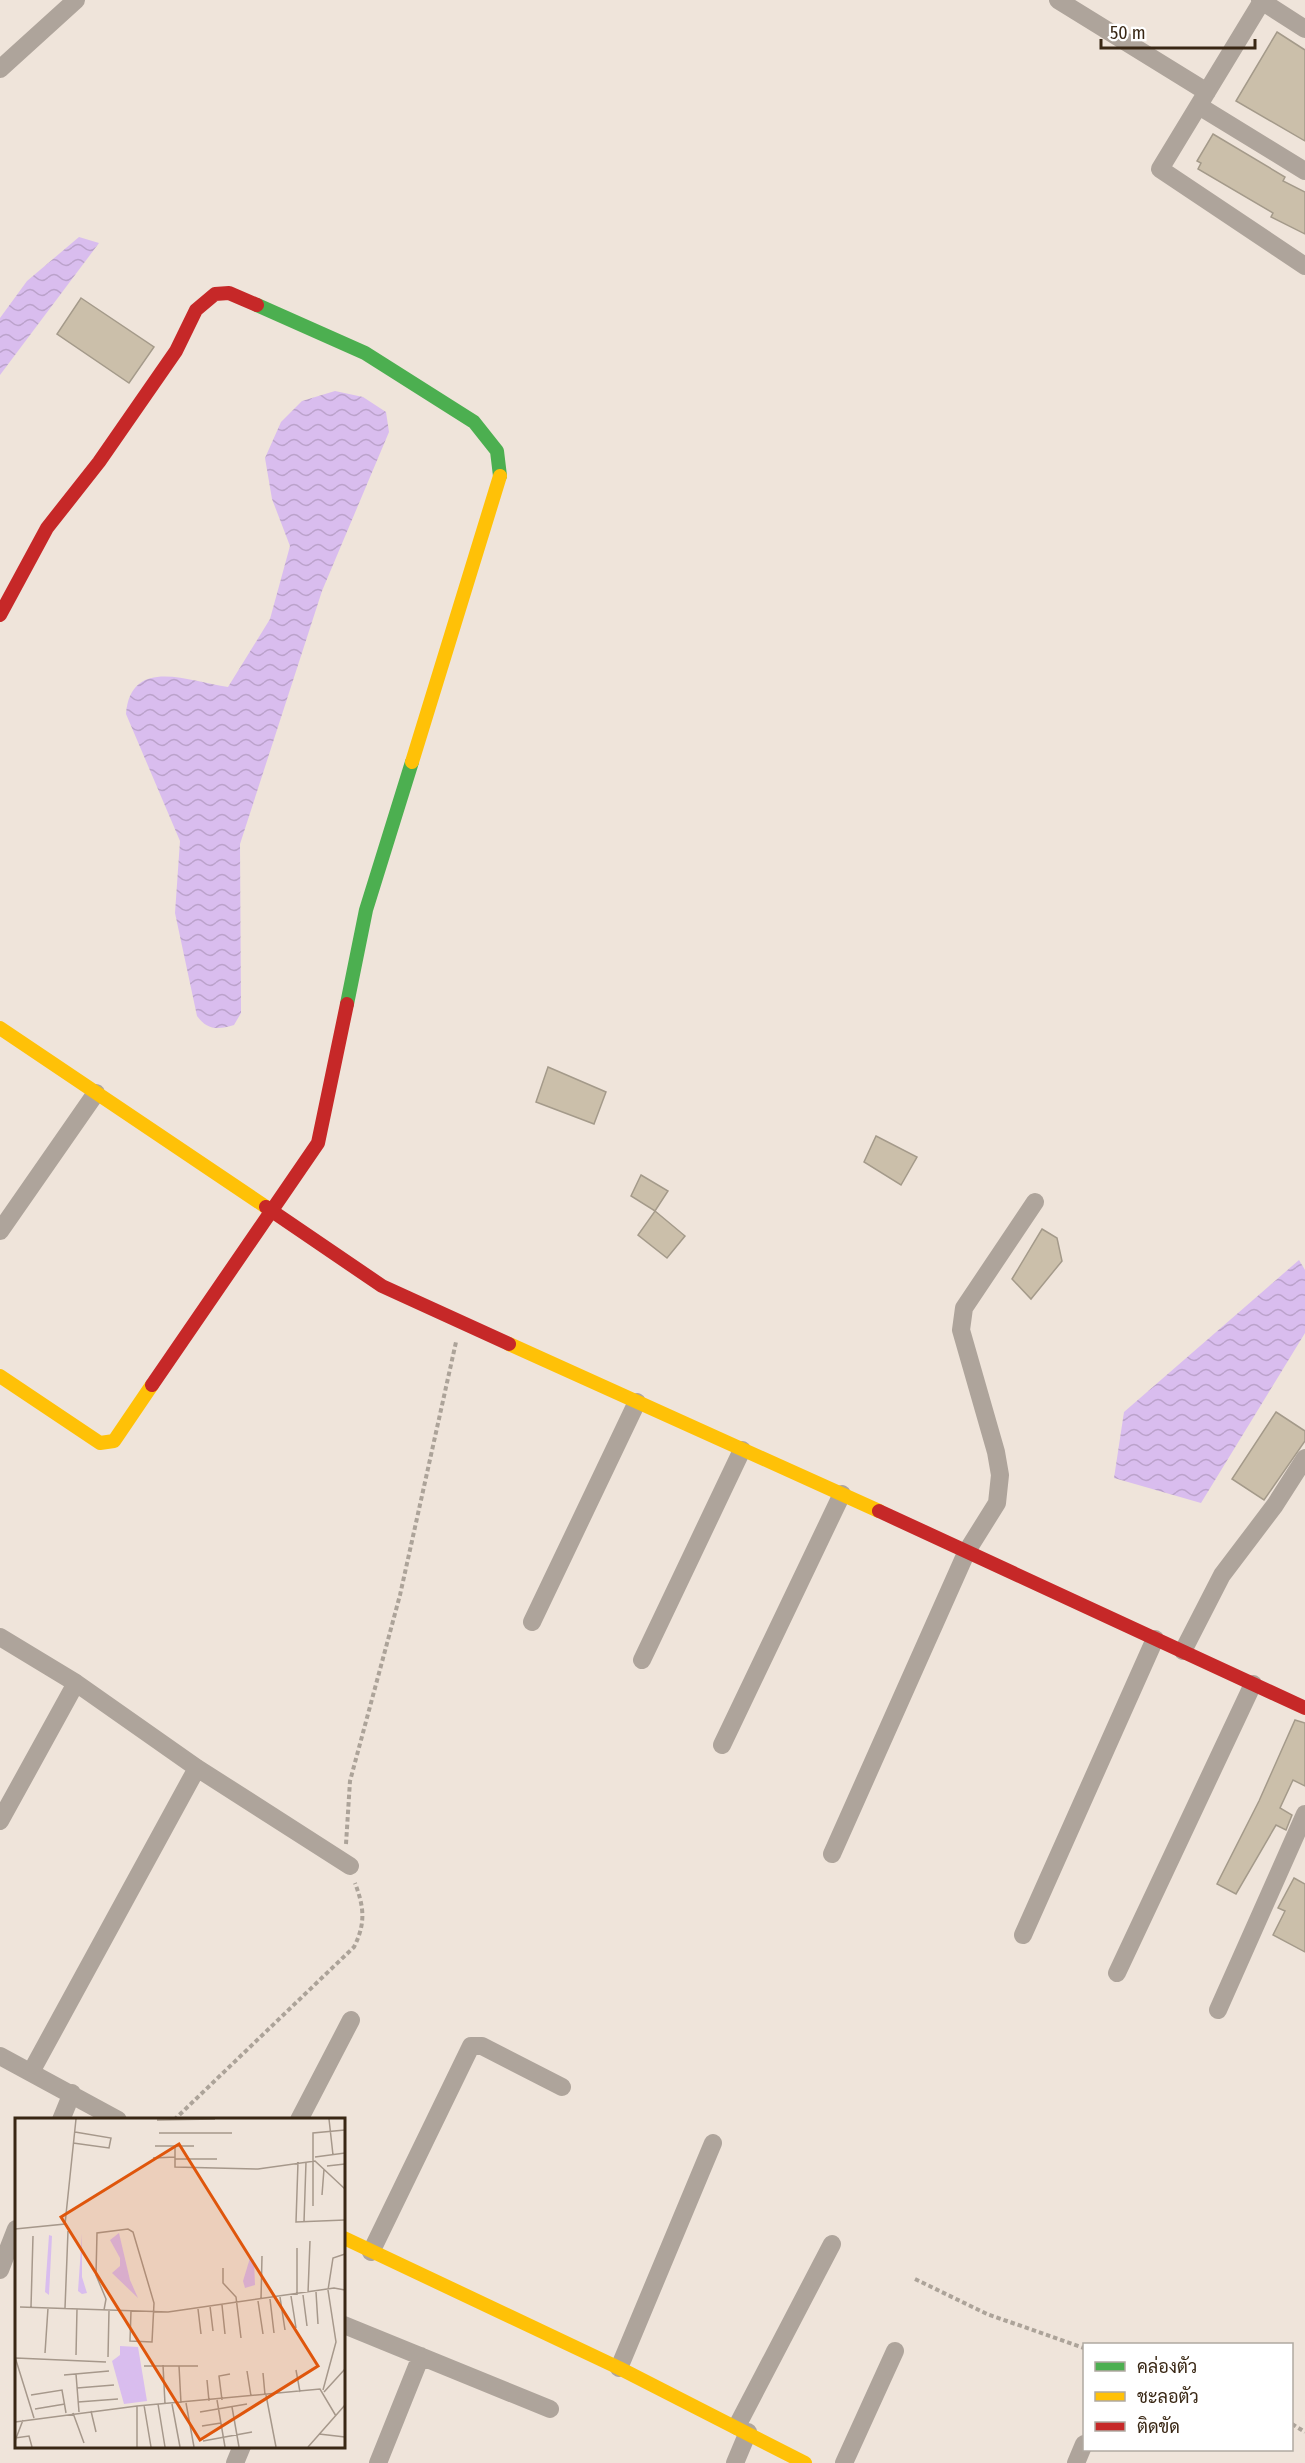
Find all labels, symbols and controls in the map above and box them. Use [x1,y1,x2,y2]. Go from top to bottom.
scale bar [1101,12,1256,50]
text: 50 m [1110,22,1146,44]
inset map [15,2118,345,2448]
legend [1083,2343,1293,2451]
text: คล่องตัว [1137,2355,1197,2378]
text: ชะลอตัว [1137,2386,1199,2408]
text: ติดขัด [1137,2416,1180,2438]

